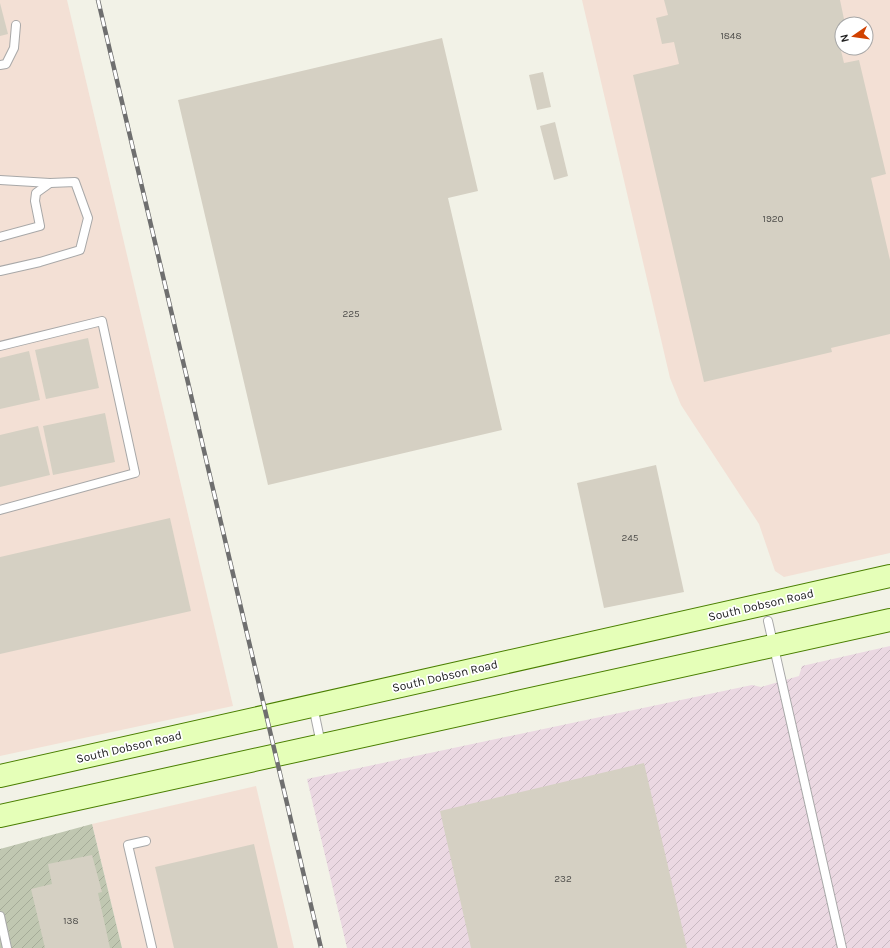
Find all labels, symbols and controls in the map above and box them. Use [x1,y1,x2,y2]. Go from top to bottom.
north arrow [834,16,874,56]
house number: 1848 [720,30,742,42]
text: N [838,33,852,43]
house number: 1920 [763,213,783,225]
house number: 225 [342,308,360,320]
house number: 245 [621,532,639,544]
street label: South Dobson Road [707,586,815,624]
street label: South Dobson Road [391,657,499,695]
street label: South Dobson Road [75,728,183,766]
house number: 232 [554,873,572,885]
house number: 138 [63,915,79,927]

